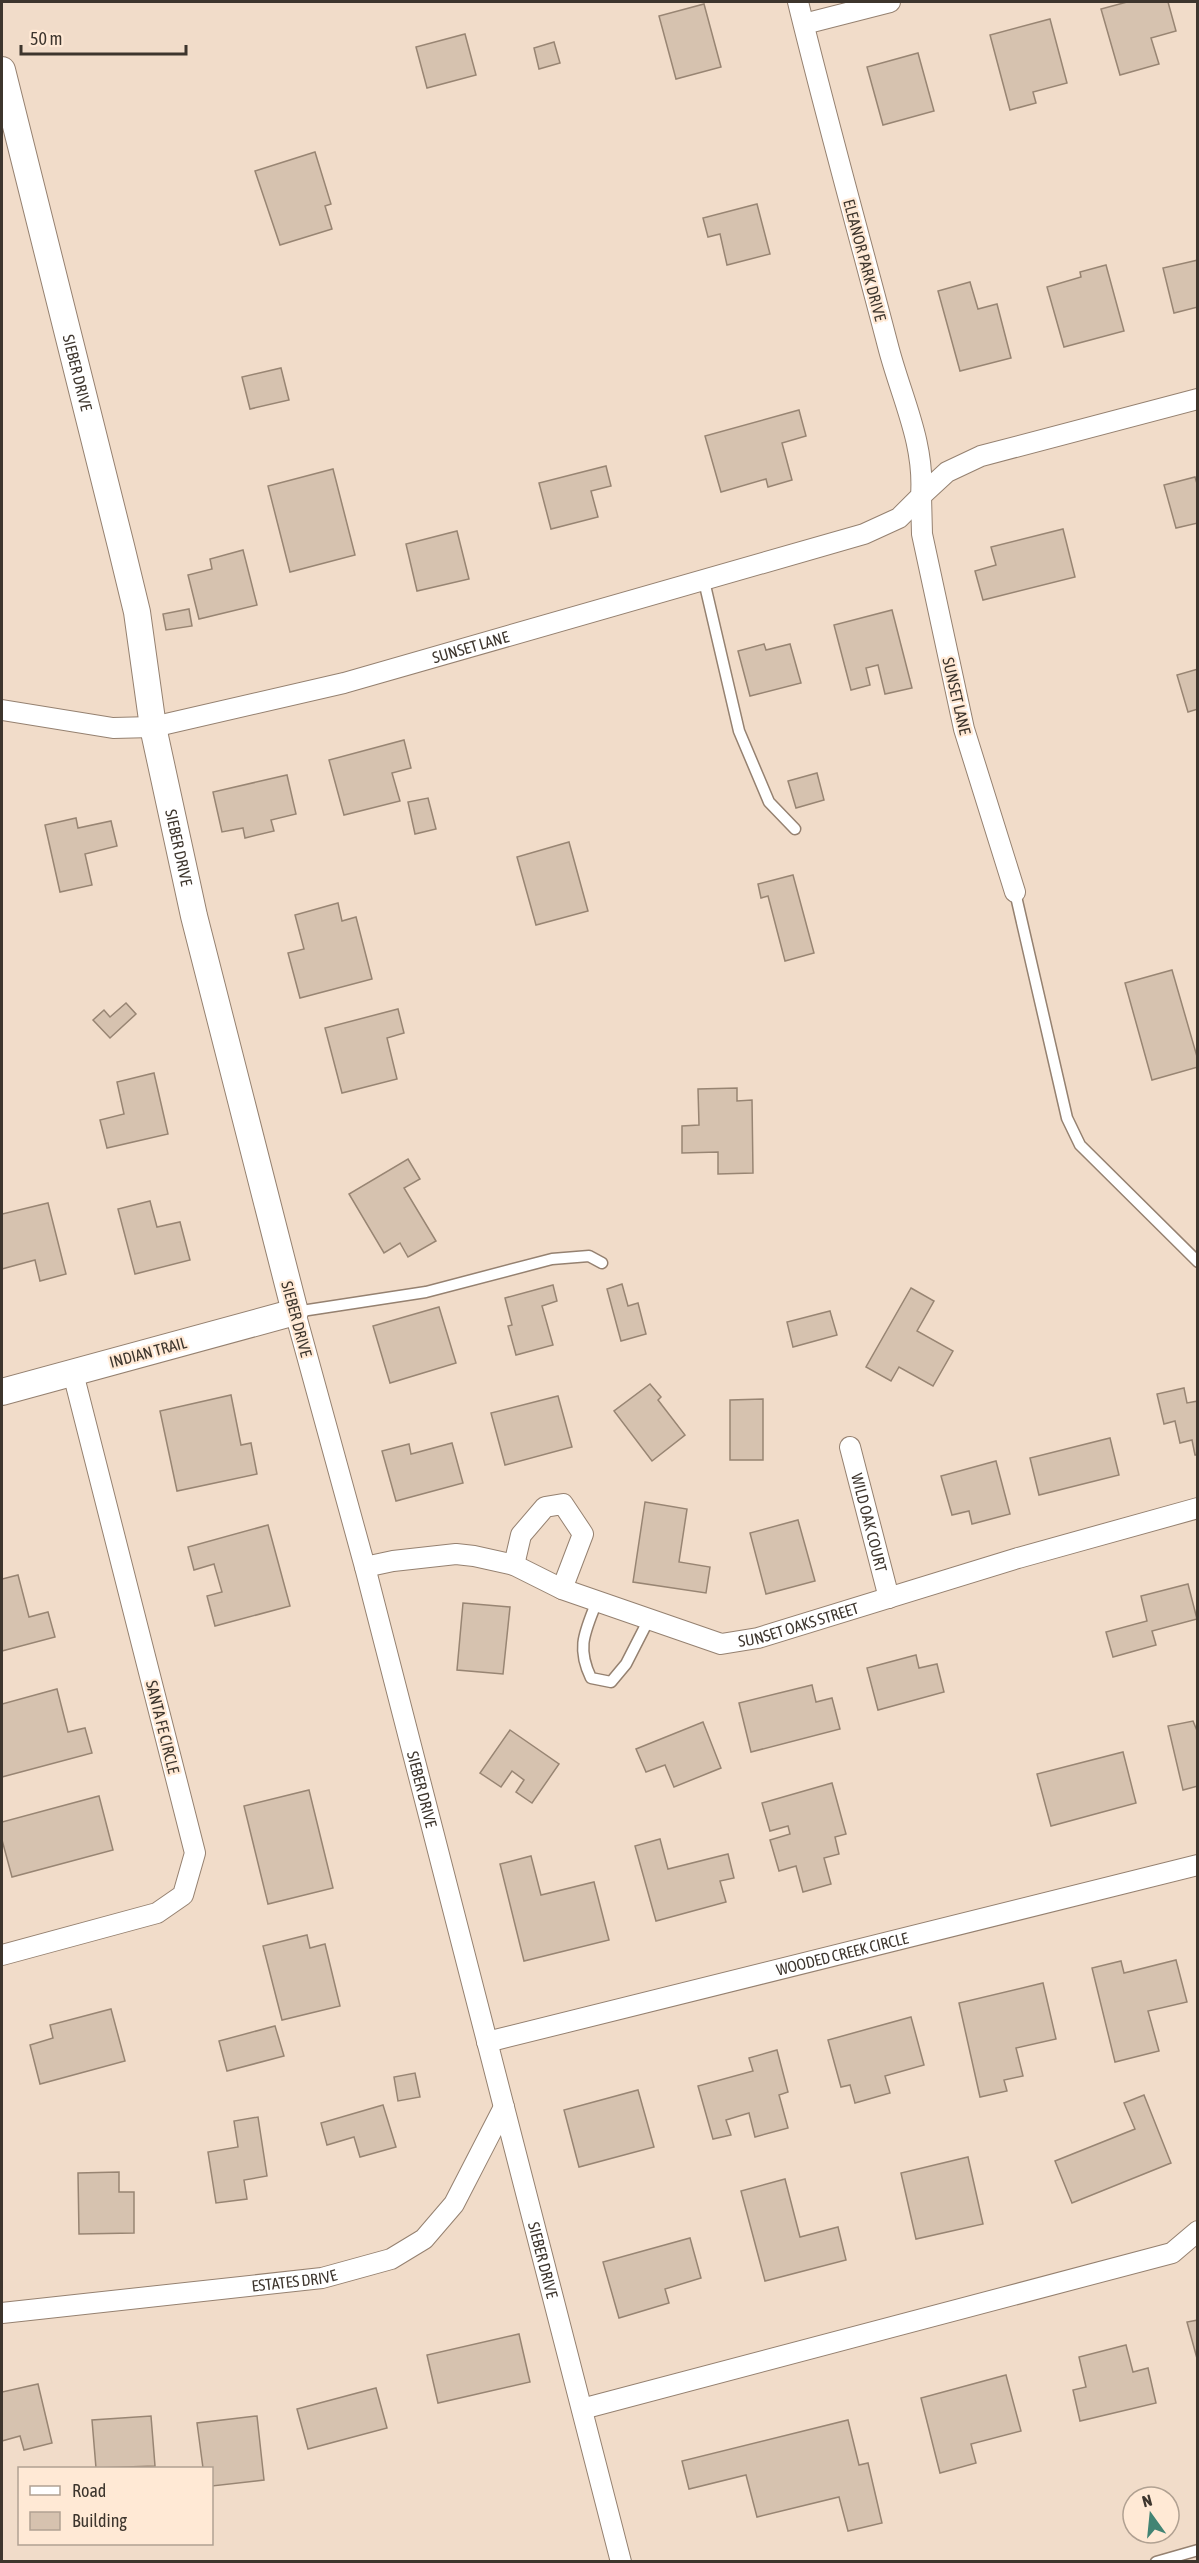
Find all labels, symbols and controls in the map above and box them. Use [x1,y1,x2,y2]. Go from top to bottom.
scale bar [21,18,186,56]
text: 50 m [30,28,62,49]
street label: ELEANOR PARK DRIVE [840,197,890,323]
street label: SIEBER DRIVE [59,333,96,413]
street label: SUNSET LANE [430,627,511,666]
street label: SUNSET LANE [939,656,975,737]
street label: SIEBER DRIVE [162,807,196,888]
street label: SIEBER DRIVE [278,1279,316,1359]
street label: INDIAN TRAIL [107,1333,189,1371]
street label: WILD OAK COURT [848,1471,891,1574]
street label: SUNSET OAKS STREET [737,1599,861,1650]
street label: SANTA FE CIRCLE [143,1679,183,1776]
street label: SIEBER DRIVE [404,1749,441,1830]
street label: WOODED CREEK CIRCLE [774,1928,910,1979]
street label: SIEBER DRIVE [525,2220,562,2300]
street label: ESTATES DRIVE [251,2265,339,2295]
legend [18,2467,213,2545]
text: Road [72,2480,106,2501]
north arrow [1121,2485,1181,2545]
text: N [1140,2491,1154,2510]
text: Building [72,2510,127,2531]

